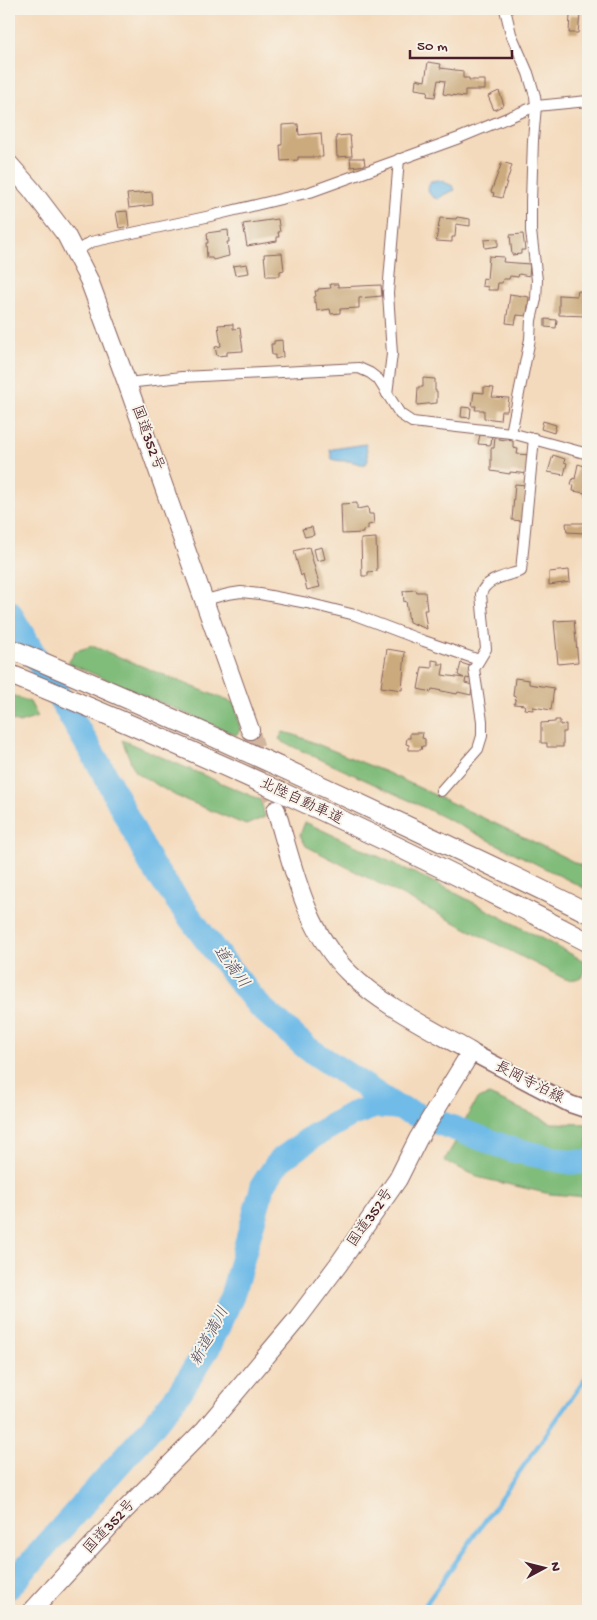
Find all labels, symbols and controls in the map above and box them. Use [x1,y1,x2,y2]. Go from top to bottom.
scale bar [410,28,512,60]
text: 50 m [417,38,448,56]
street label: 国道352号 [127,403,167,473]
street label: 北陸自動車道 [256,774,346,829]
water label: 道満川 [208,943,253,993]
street label: 長岡寺泊線 [491,1057,567,1108]
street label: 国道352号 [344,1185,398,1251]
water label: 新道満川 [187,1304,234,1370]
street label: 国道352号 [80,1496,140,1558]
north arrow [520,1542,570,1592]
text: N [545,1561,563,1572]

